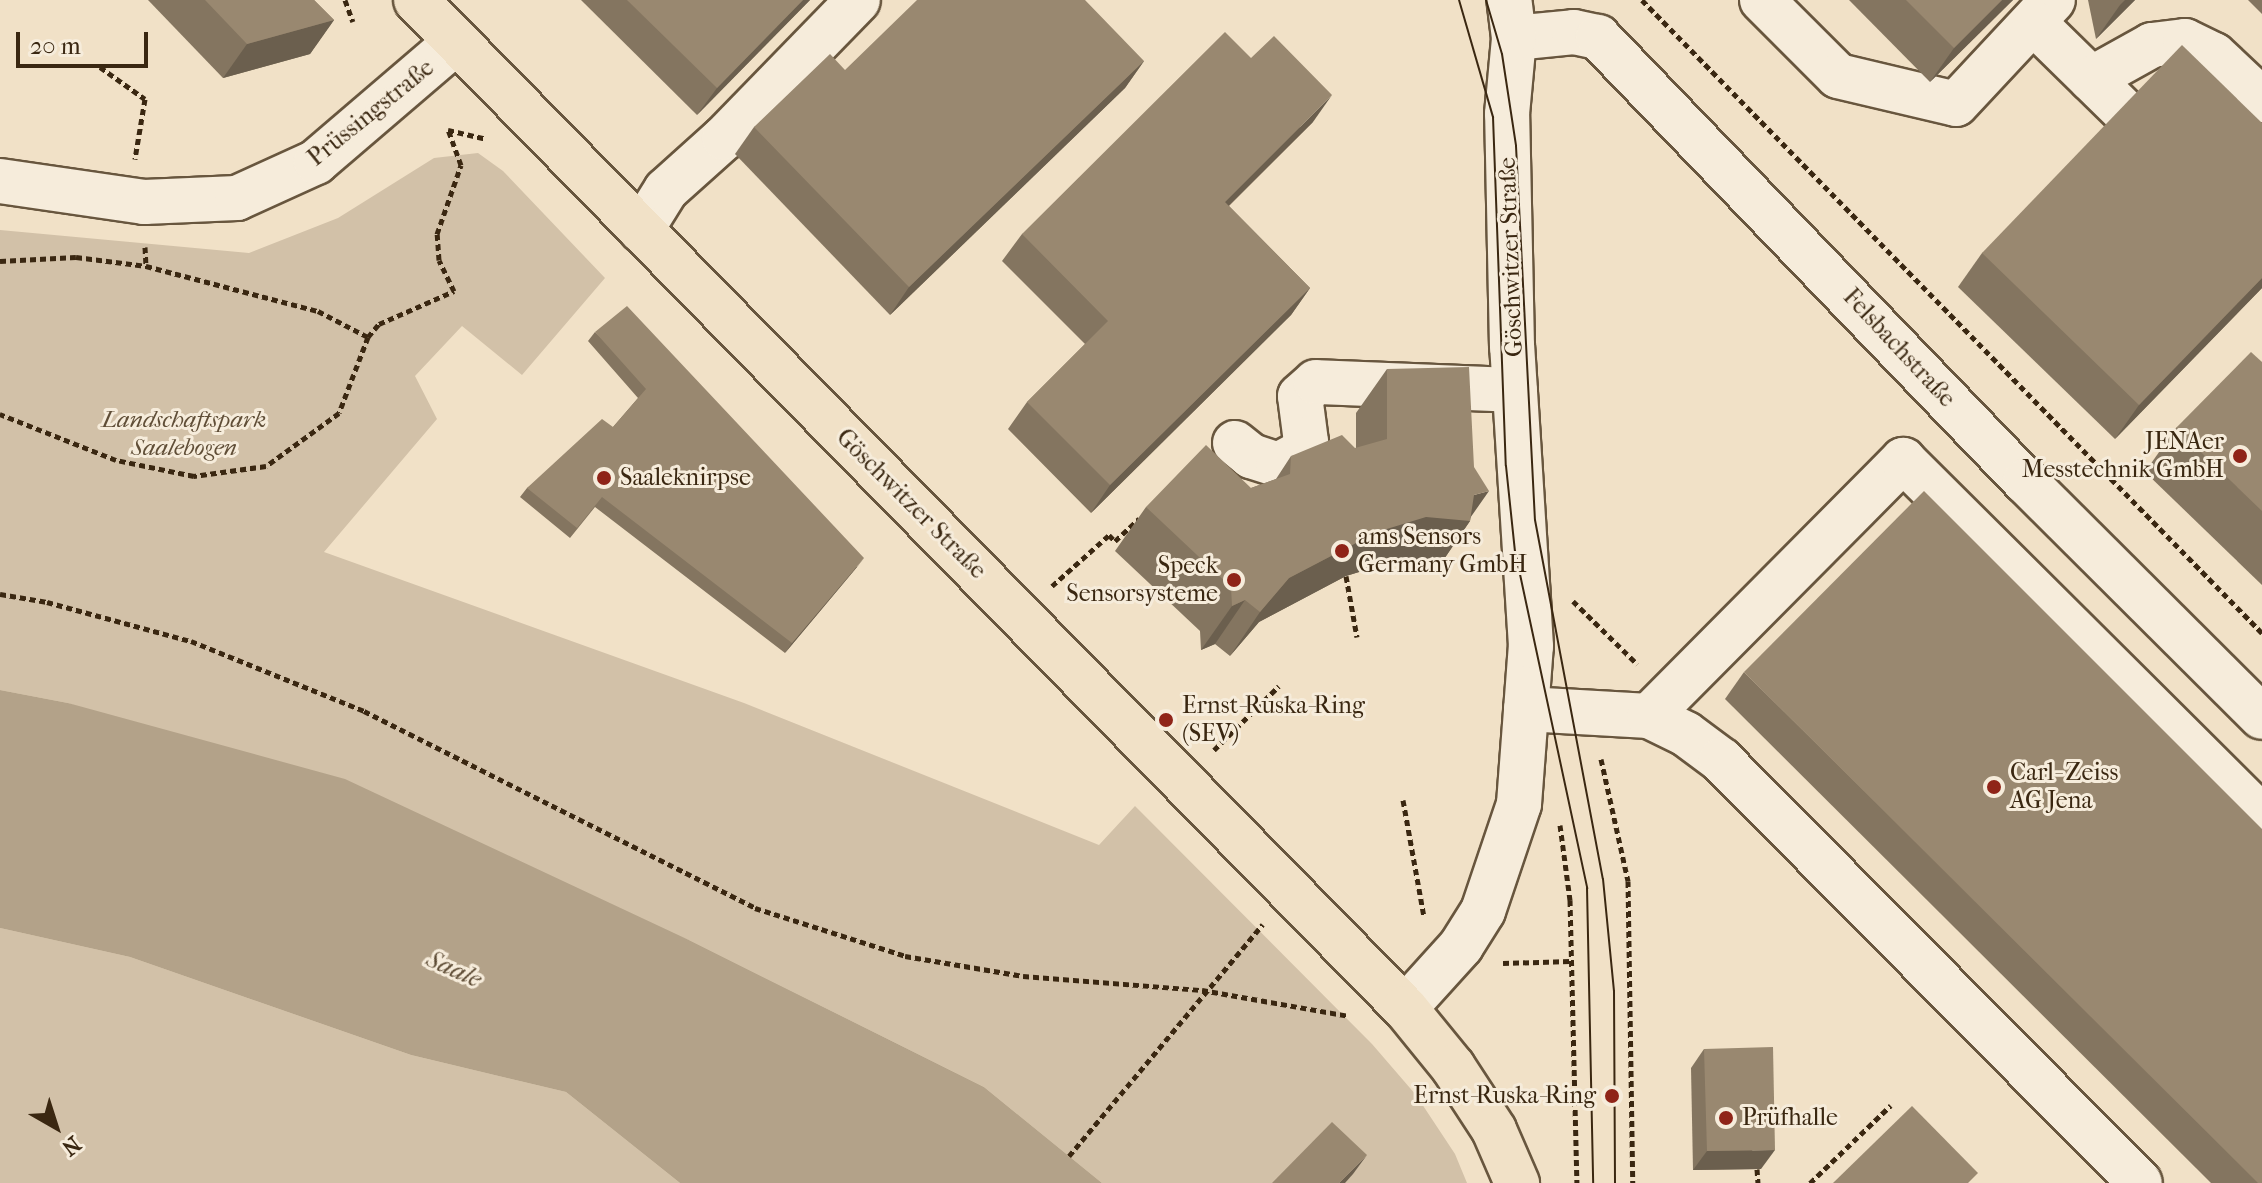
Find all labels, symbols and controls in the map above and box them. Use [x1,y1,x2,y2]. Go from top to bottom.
scale bar [20,16,152,66]
text: 20 m [30,32,81,60]
street label: Prüssingstraße [302,53,440,173]
street label: Göschwitzer Straße [1493,157,1529,357]
street label: Felsbachstraße [1837,283,1961,413]
park label: Landschaftspark Saalebogen [102,406,266,462]
street label: Göschwitzer Straße [830,423,992,585]
place label: JENAer Messtechnik GmbH [2022,428,2224,484]
marker: JENAer Messtechnik GmbH [2231,447,2249,465]
place label: Saaleknirpse [620,464,751,492]
marker: Saaleknirpse [595,469,613,487]
place label: ams Sensors Germany GmbH [1358,523,1527,579]
marker: ams Sensors Germany GmbH [1333,542,1351,560]
place label: Speck Sensorsysteme [1066,552,1218,608]
marker: Speck Sensorsysteme [1225,571,1243,589]
place label: Ernst-Ruska-Ring (SEV) [1182,692,1365,748]
marker: Ernst-Ruska-Ring (SEV) [1157,711,1175,729]
place label: Carl- Zeiss AG Jena [2010,759,2118,815]
marker: Carl- Zeiss AG Jena [1985,778,2003,796]
water label: Saale [422,943,486,995]
place label: Ernst-Ruska-Ring [1413,1082,1596,1110]
north arrow [16,1087,96,1167]
marker: Ernst-Ruska-Ring [1603,1087,1621,1105]
place label: Prüfhalle [1742,1104,1838,1132]
marker: Prüfhalle [1717,1109,1735,1127]
text: N [56,1130,86,1161]

